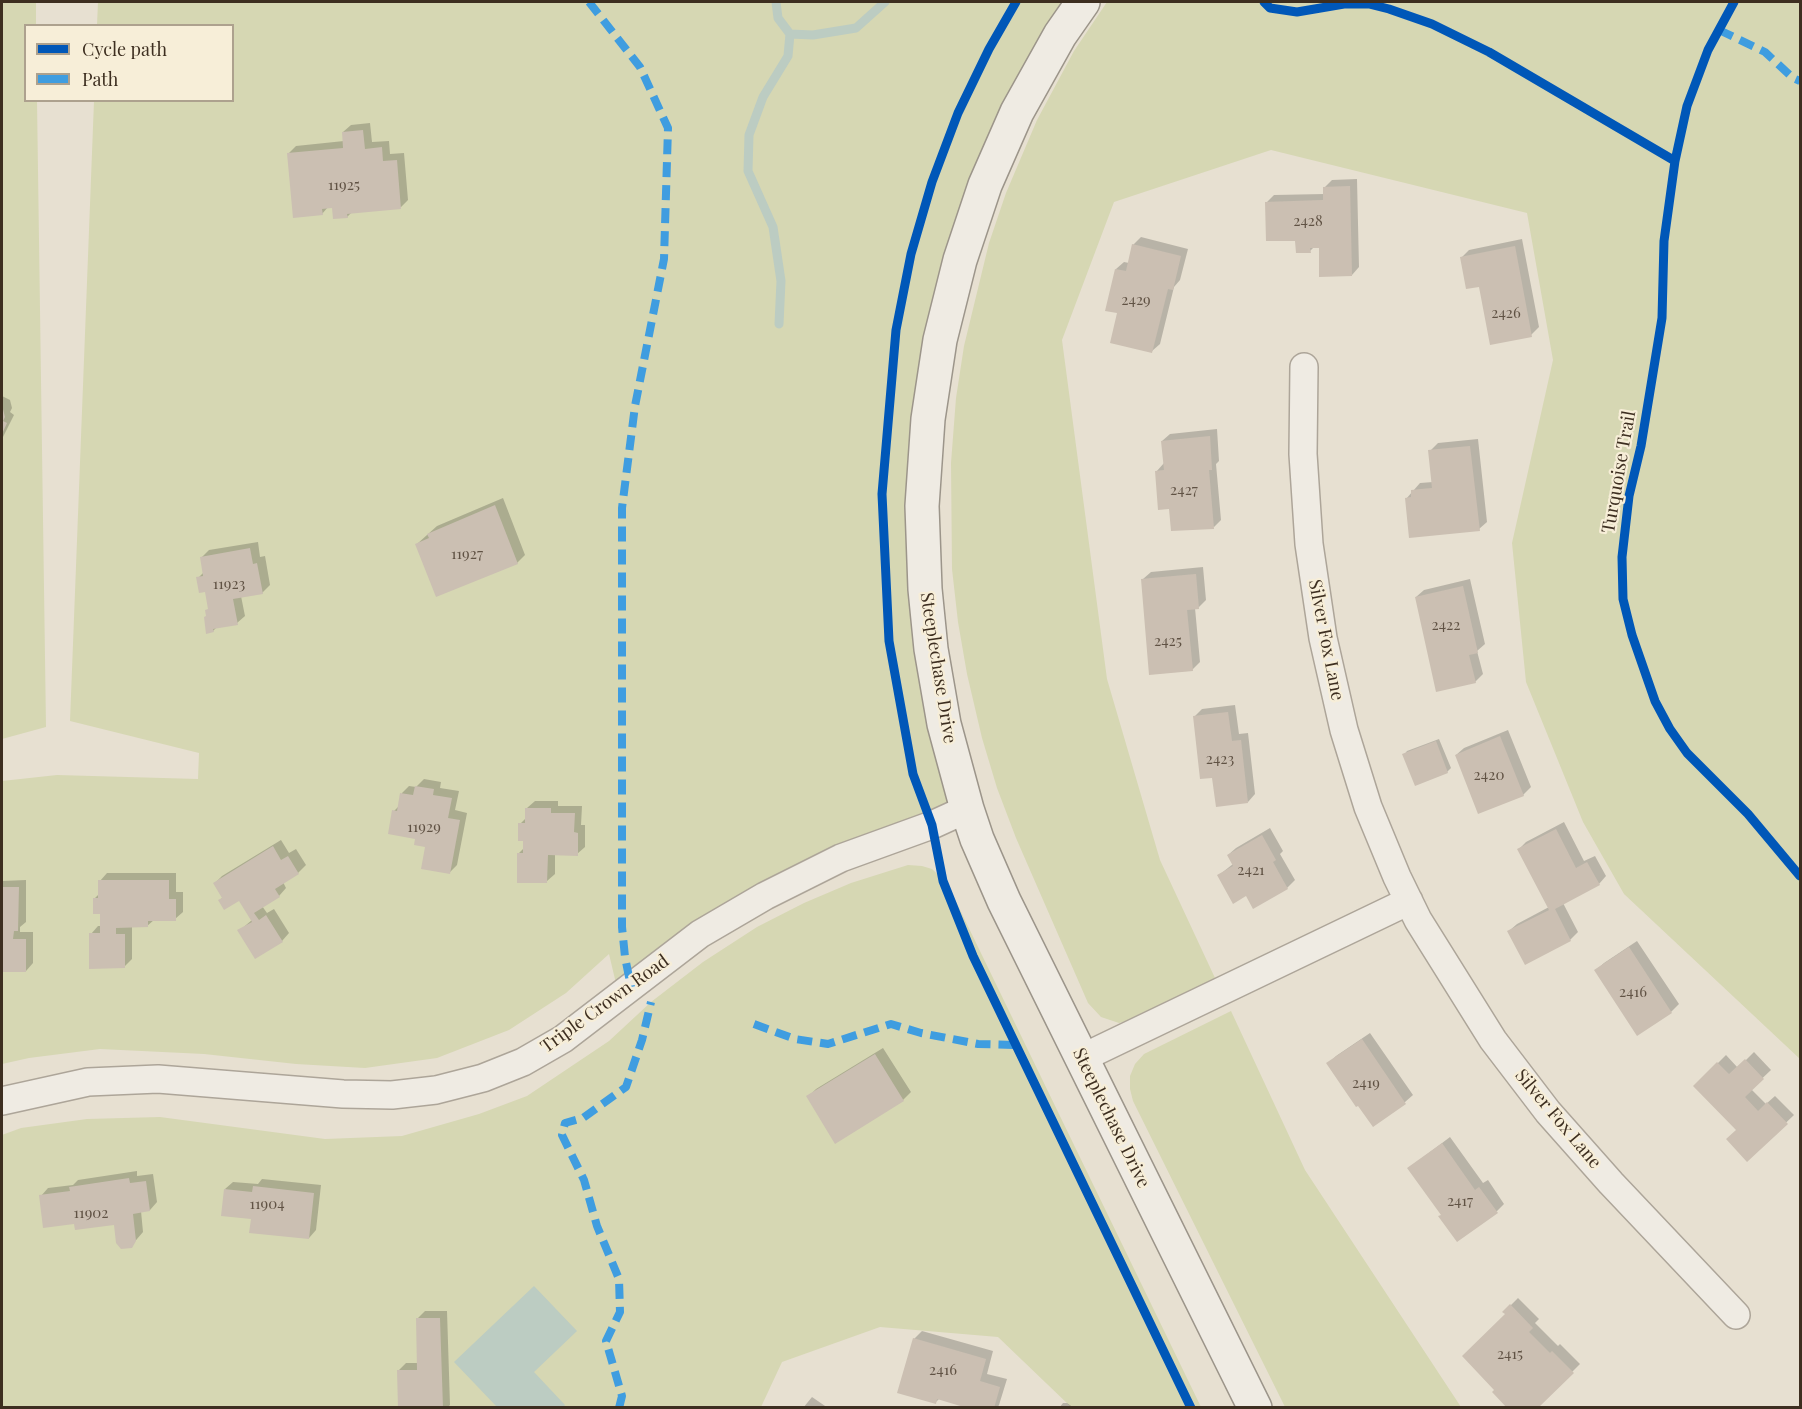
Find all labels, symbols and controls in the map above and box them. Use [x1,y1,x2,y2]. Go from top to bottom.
legend [24,24,234,102]
text: Cycle path [82,37,167,61]
text: Path [82,67,118,91]
house number: 11925 [328,176,360,194]
house number: 2428 [1293,212,1323,230]
house number: 2429 [1121,291,1151,309]
house number: 2426 [1491,304,1521,322]
street label: Turquoise Trail [1598,409,1640,535]
house number: 2427 [1170,481,1198,499]
house number: 11927 [451,545,483,563]
house number: 11923 [213,575,245,593]
street label: Silver Fox Lane [1304,578,1348,702]
street label: Steeplechase Drive [915,591,961,745]
house number: 2422 [1432,616,1460,634]
house number: 2425 [1154,632,1182,650]
house number: 2423 [1206,750,1234,768]
house number: 2420 [1474,766,1504,784]
house number: 11929 [407,818,441,836]
house number: 2421 [1237,861,1265,879]
street label: Triple Crown Road [537,950,673,1058]
house number: 2416 [1619,983,1647,1001]
street label: Steeplechase Drive [1068,1045,1154,1191]
street label: Silver Fox Lane [1510,1065,1606,1173]
house number: 2419 [1352,1074,1380,1092]
house number: 2417 [1447,1192,1473,1210]
house number: 11904 [249,1195,285,1213]
house number: 11902 [74,1204,108,1222]
house number: 2415 [1497,1345,1523,1363]
house number: 2416 [929,1361,957,1379]

